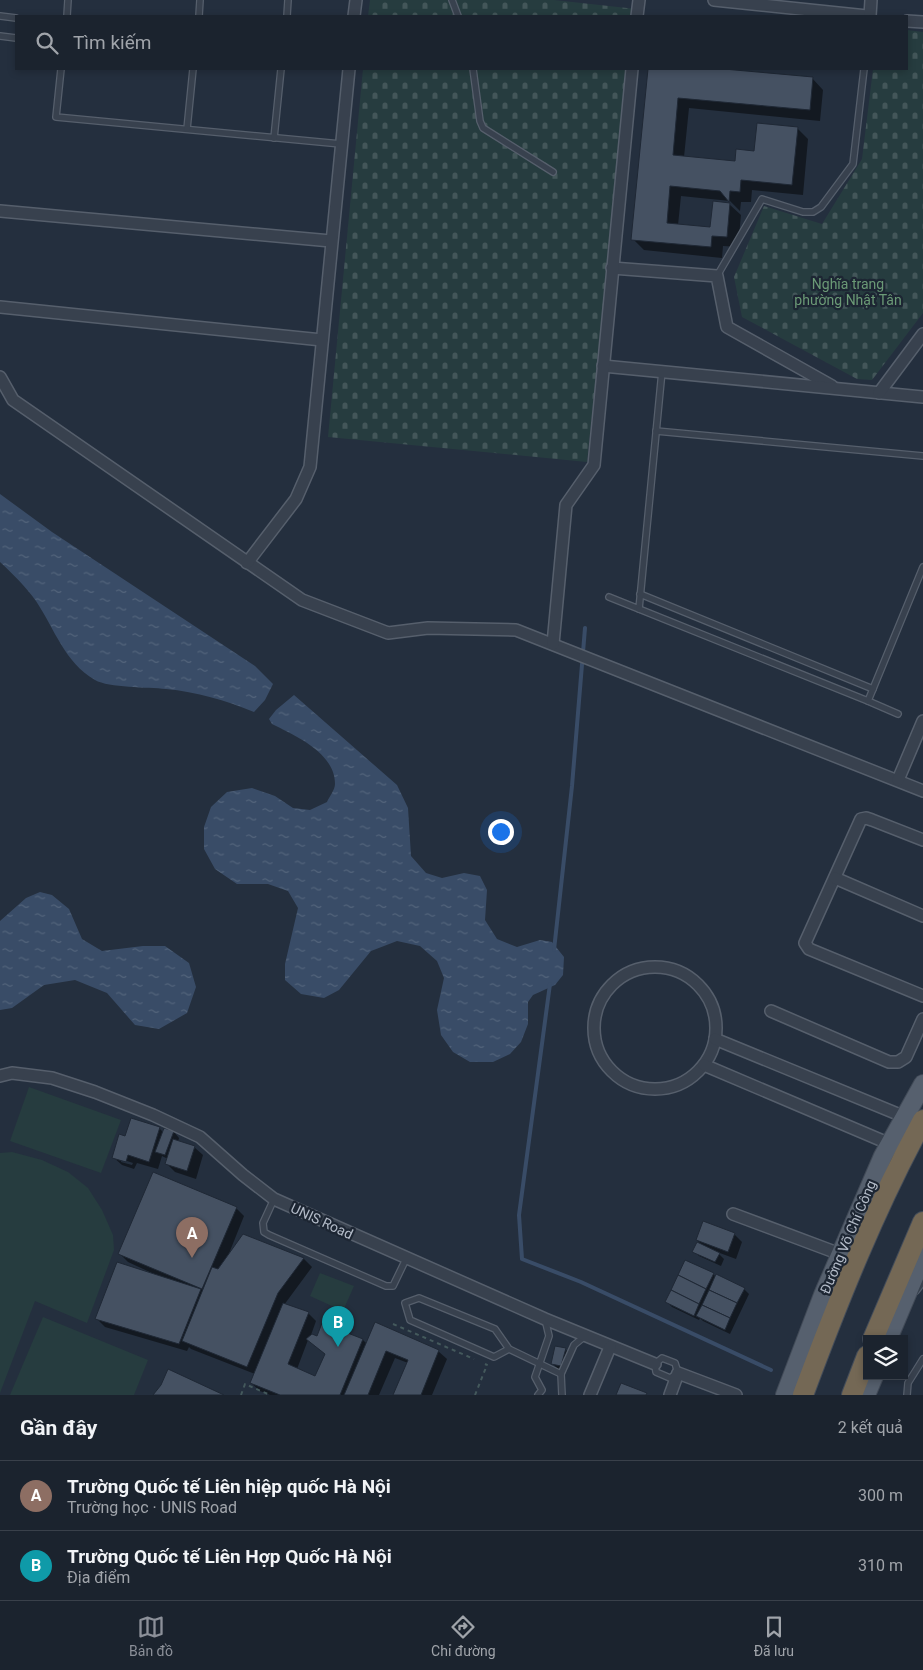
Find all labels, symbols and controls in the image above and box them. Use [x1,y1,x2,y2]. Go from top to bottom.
search box [15,15,908,70]
icon: search [33,29,61,57]
text: Tìm kiếm [73,31,151,54]
park label: Nghĩa trang phường Nhật Tân [794,276,902,308]
your location [488,819,514,845]
street label: Đường Võ Chí Công [817,1178,879,1296]
street label: UNIS Road [288,1200,356,1242]
pin: A [176,1217,208,1258]
pin: B [322,1306,354,1347]
map controls [863,1335,908,1380]
button: layers [863,1335,908,1380]
text: Gần đây [20,1416,97,1440]
text: 2 kết quả [838,1418,903,1437]
text: Trường Quốc tế Liên hiệp quốc Hà Nội [67,1475,391,1498]
text: A [31,1486,41,1505]
text: 300 m [858,1486,903,1505]
text: Trường học · UNIS Road [67,1498,237,1517]
text: Trường Quốc tế Liên Hợp Quốc Hà Nội [67,1545,392,1568]
text: B [31,1556,41,1575]
text: 310 m [858,1556,903,1575]
text: Địa điểm [67,1568,130,1587]
tab: Bản đồ [129,1613,173,1659]
tab: Chỉ đường [431,1613,496,1659]
tab: Đã lưu [754,1613,794,1659]

